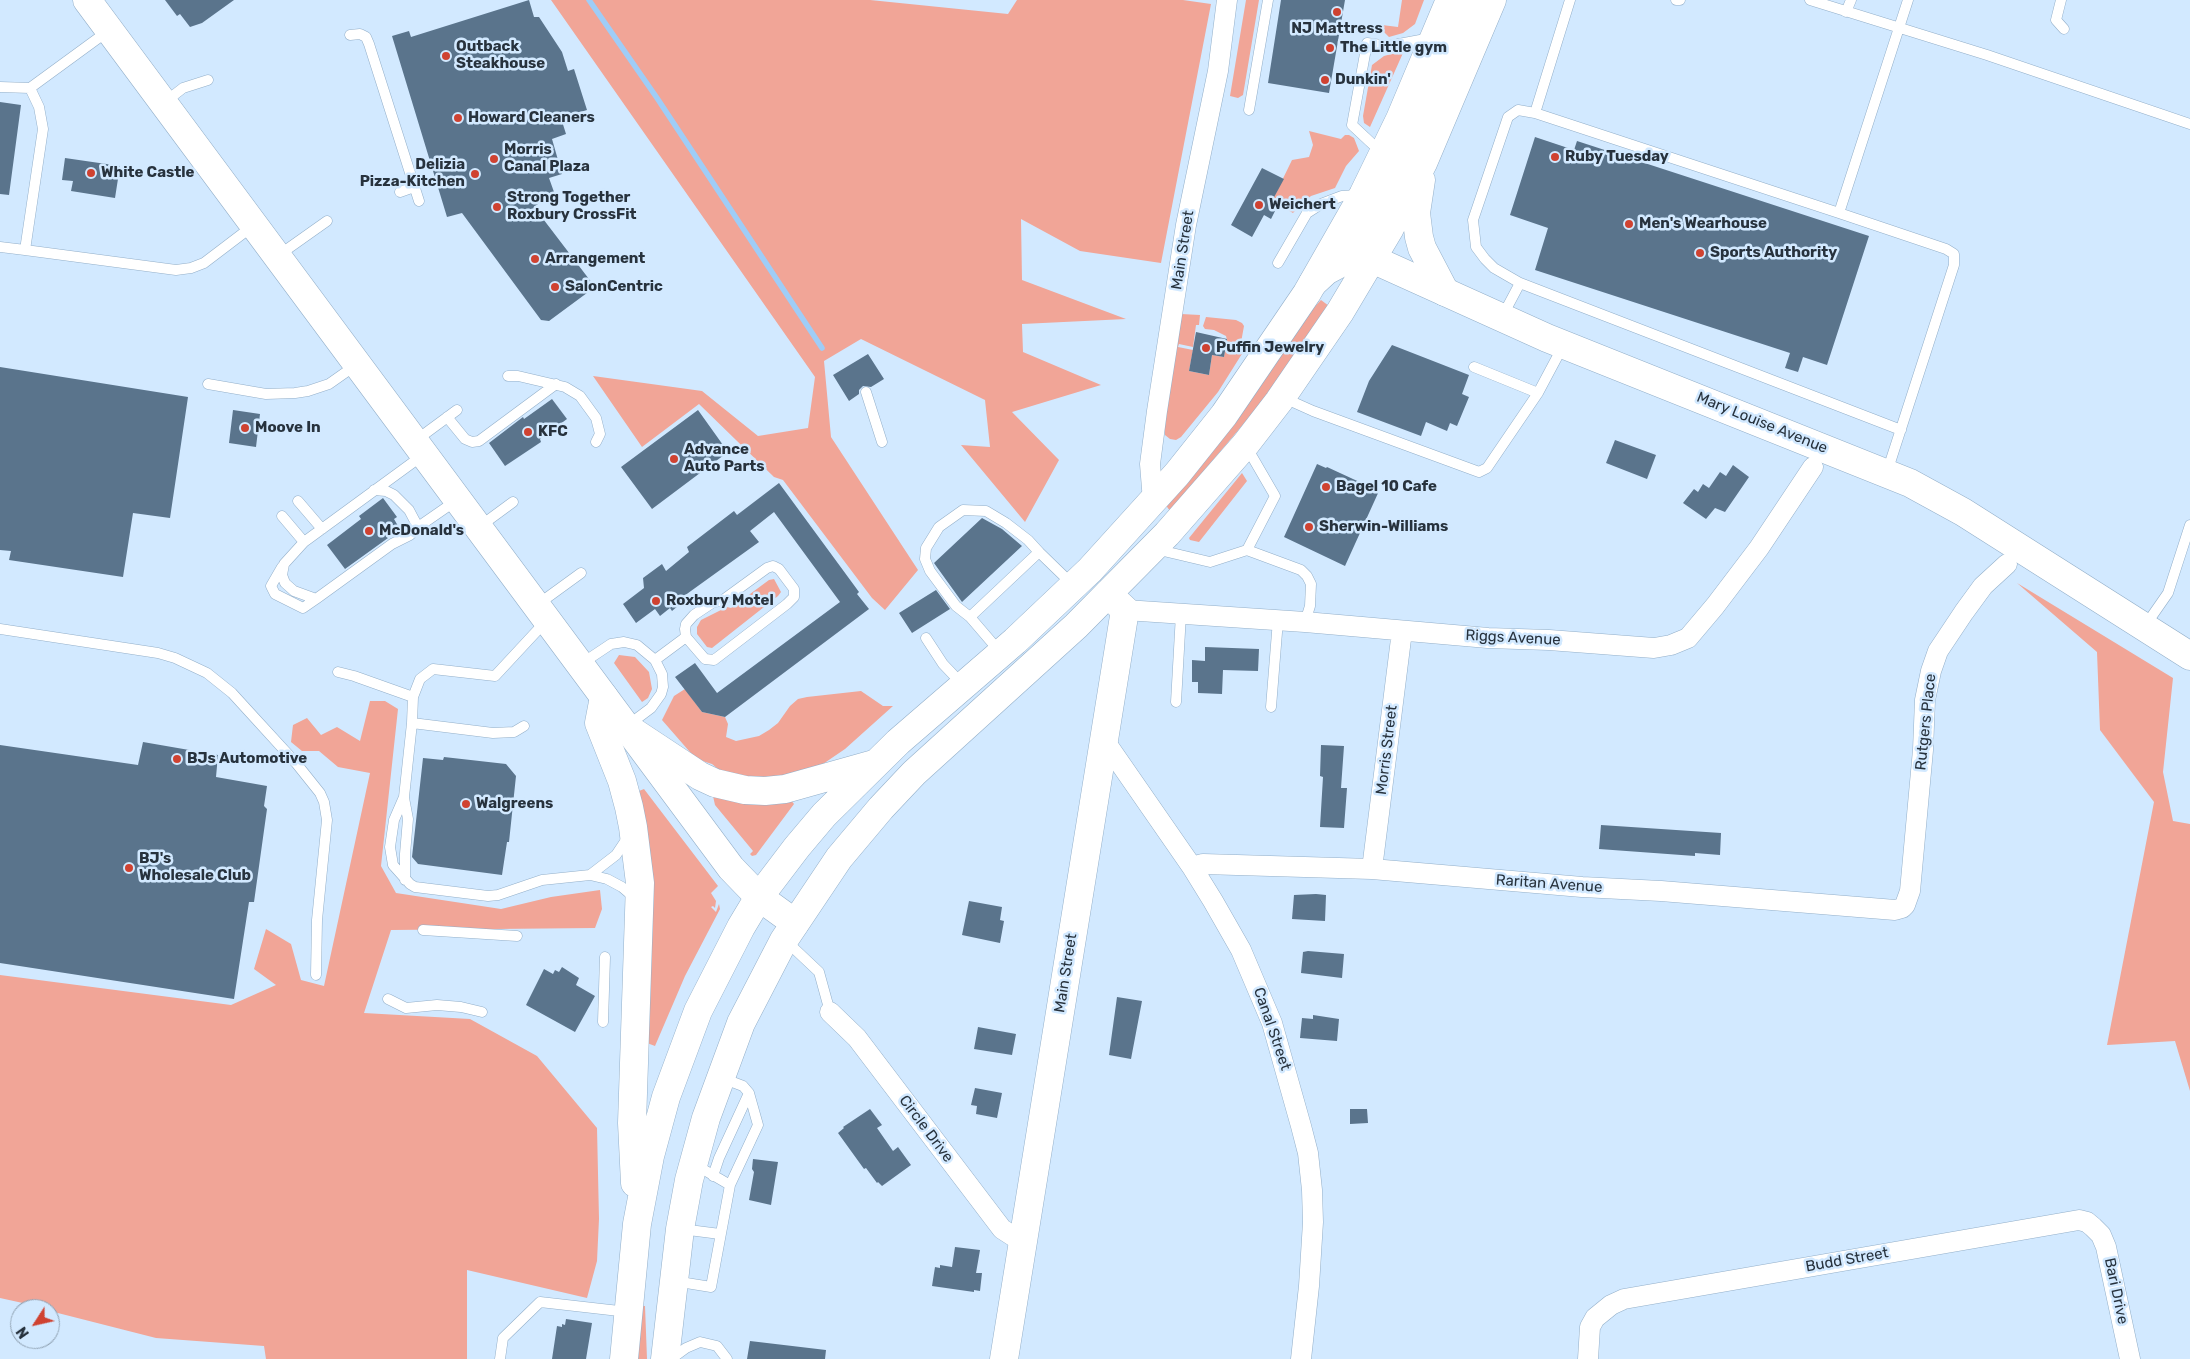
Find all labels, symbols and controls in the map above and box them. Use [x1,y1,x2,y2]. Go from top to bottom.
marker: NJ Mattress [1331,6,1343,18]
place label: NJ Mattress [1291,20,1383,38]
place label: Outback Steakhouse [456,38,545,73]
place label: The Little gym [1340,39,1447,57]
marker: The Little gym [1324,42,1336,54]
marker: Outback Steakhouse [440,50,452,62]
place label: Dunkin' [1335,71,1391,89]
marker: Dunkin' [1319,74,1331,86]
place label: Howard Cleaners [468,109,595,127]
marker: Howard Cleaners [452,112,464,124]
place label: Morris Canal Plaza [504,141,590,176]
place label: Ruby Tuesday [1565,148,1669,166]
marker: Ruby Tuesday [1549,151,1561,163]
marker: Morris Canal Plaza [488,153,500,165]
place label: Delizia Pizza-Kitchen [360,156,465,191]
place label: White Castle [101,164,194,182]
marker: White Castle [85,167,97,179]
marker: Delizia Pizza-Kitchen [469,168,481,180]
place label: Strong Together Roxbury CrossFit [507,189,637,224]
place label: Weichert [1269,196,1336,214]
marker: Weichert [1253,199,1265,211]
marker: Strong Together Roxbury CrossFit [491,201,503,213]
street label: Main Street [1168,209,1198,291]
place label: Men's Wearhouse [1639,215,1767,233]
marker: Men's Wearhouse [1623,218,1635,230]
place label: Sports Authority [1710,244,1837,262]
marker: Sports Authority [1694,247,1706,259]
place label: Arrangement [545,250,645,268]
marker: Arrangement [529,253,541,265]
place label: SalonCentric [565,278,663,296]
marker: SalonCentric [549,281,561,293]
place label: Puffin Jewelry [1216,339,1324,357]
marker: Puffin Jewelry [1200,342,1212,354]
street label: Mary Louise Avenue [1694,388,1830,458]
place label: Moove In [255,419,321,437]
marker: Moove In [239,422,251,434]
place label: KFC [538,423,568,441]
marker: KFC [522,426,534,438]
place label: Advance Auto Parts [684,441,765,476]
marker: Advance Auto Parts [668,453,680,465]
place label: Bagel 10 Cafe [1336,478,1437,496]
marker: Bagel 10 Cafe [1320,481,1332,493]
place label: Sherwin-Williams [1319,518,1448,536]
marker: Sherwin-Williams [1303,521,1315,533]
place label: McDonald's [379,522,464,540]
marker: McDonald's [363,525,375,537]
place label: Roxbury Motel [666,592,774,610]
marker: Roxbury Motel [650,595,662,607]
street label: Riggs Avenue [1465,627,1561,649]
street label: Rutgers Place [1912,673,1940,771]
street label: Morris Street [1373,704,1401,796]
place label: BJs Automotive [187,750,307,768]
marker: BJs Automotive [171,753,183,765]
place label: Walgreens [476,795,553,813]
marker: Walgreens [460,798,472,810]
place label: BJ's Wholesale Club [139,850,251,885]
marker: BJ's Wholesale Club [123,862,135,874]
street label: Raritan Avenue [1495,871,1603,897]
street label: Main Street [1051,932,1081,1014]
street label: Canal Street [1249,985,1295,1073]
street label: Circle Drive [895,1092,957,1166]
street label: Budd Street [1804,1244,1890,1276]
street label: Bari Drive [2100,1256,2132,1326]
north arrow [10,1299,60,1349]
text: N [13,1323,33,1341]

